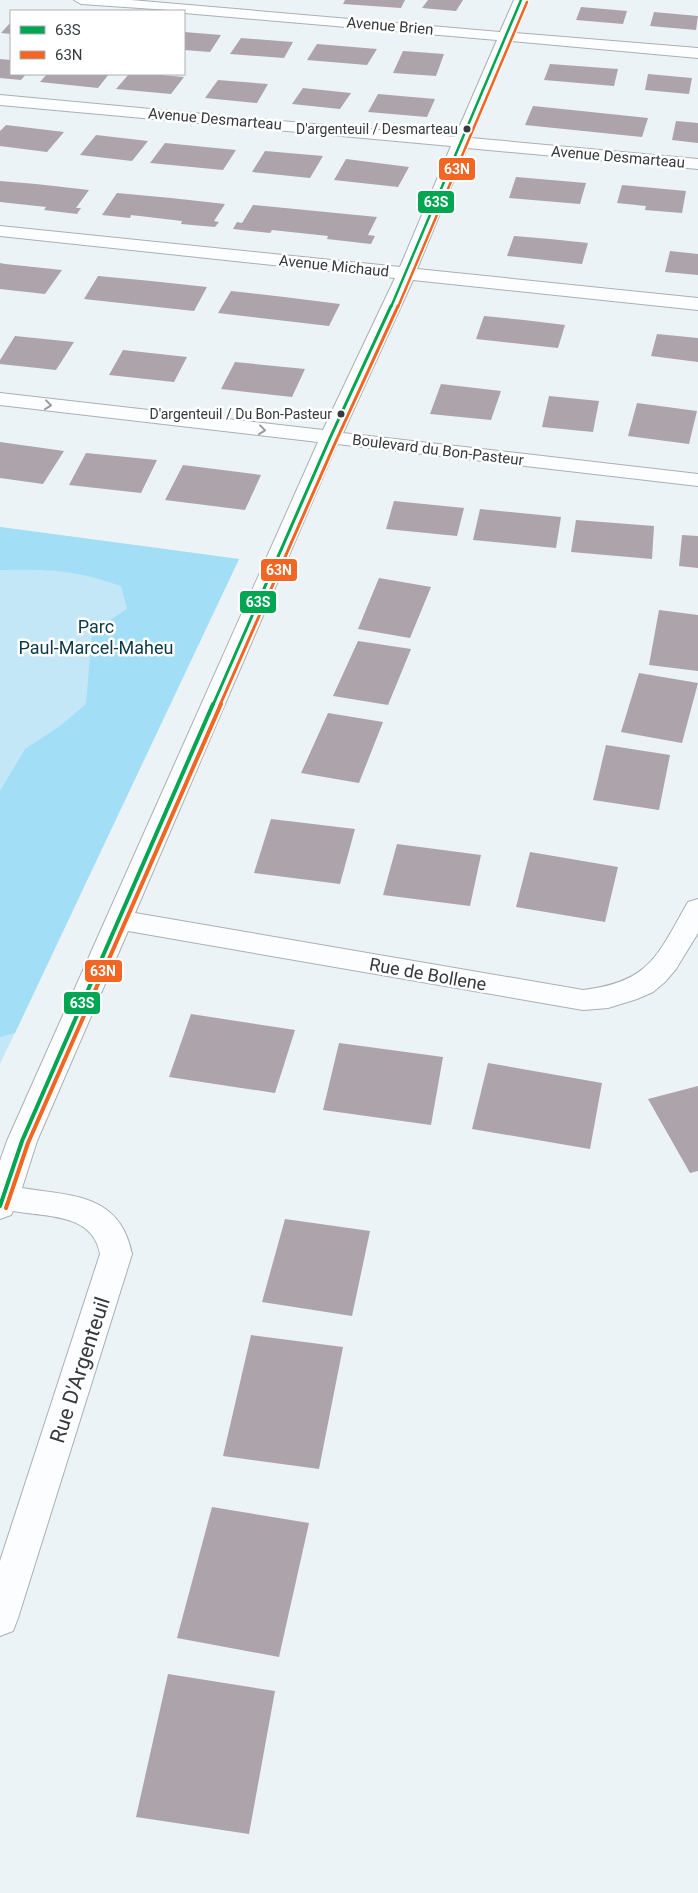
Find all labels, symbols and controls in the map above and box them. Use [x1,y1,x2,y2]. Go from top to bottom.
legend [10,10,185,75]
street label: Avenue Brien [346,13,434,39]
text: 63S [55,21,81,39]
text: 63N [55,46,83,64]
street label: Avenue Desmarteau [147,104,283,134]
place label: D'argenteuil / Desmarteau [296,121,458,137]
marker: D'argenteuil / Desmarteau [462,124,472,134]
street label: Avenue Desmarteau [550,142,686,172]
line badge: 63N [438,157,476,181]
text: 63N [444,161,470,177]
line badge: 63S [417,190,455,214]
text: 63S [424,194,449,210]
street label: Avenue Michaud [278,251,390,281]
one-way arrow [45,399,53,410]
place label: D'argenteuil / Du Bon-Pasteur [149,406,332,422]
marker: D'argenteuil / Du Bon-Pasteur [336,409,346,419]
one-way arrow [258,424,266,435]
street label: Boulevard du Bon-Pasteur [351,431,525,469]
line badge: 63N [260,558,298,582]
text: 63N [266,562,292,578]
line badge: 63S [239,590,277,614]
text: 63S [246,594,271,610]
park label: Parc Paul-Marcel-Maheu [19,616,173,658]
street label: Rue de Bollene [368,953,488,995]
line badge: 63N [84,959,123,983]
text: 63N [90,963,116,979]
line badge: 63S [63,991,101,1015]
text: 63S [70,995,95,1011]
street label: Rue D'Argenteuil [45,1294,115,1446]

